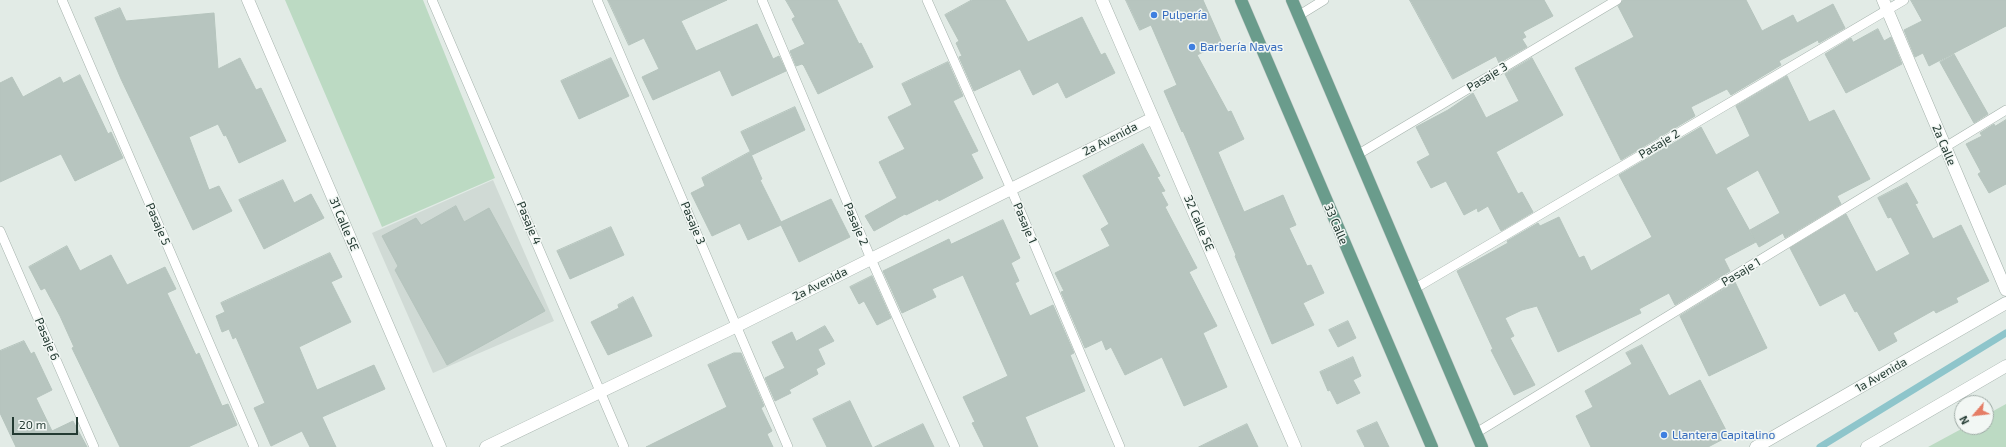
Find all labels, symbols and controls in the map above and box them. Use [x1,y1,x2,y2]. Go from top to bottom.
place label: Pulpería [1162,8,1207,22]
marker: Pulpería [1149,10,1159,20]
place label: Barbería Navas [1200,40,1283,54]
marker: Barbería Navas [1187,42,1197,52]
street label: Pasaje 3 [1464,59,1510,95]
street label: 2a Avenida [1080,119,1140,159]
street label: 2a Calle [1929,122,1959,168]
street label: Pasaje 2 [1636,126,1682,162]
street label: 32 Calle SE [1181,193,1217,253]
street label: 31 Calle SE [326,195,362,253]
street label: Pasaje 4 [513,199,545,247]
street label: Pasaje 3 [678,199,708,247]
street label: Pasaje 2 [841,200,871,248]
street label: Pasaje 1 [1010,200,1040,246]
street label: Pasaje 5 [143,201,173,247]
street label: 33 Calle [1321,201,1351,247]
street label: Pasaje 1 [1719,255,1763,289]
street label: 2a Avenida [790,264,850,304]
street label: Pasaje 6 [32,315,62,363]
street label: 1a Avenida [1853,354,1909,396]
north arrow [1954,395,1994,435]
scale bar [14,409,80,435]
text: N [1956,414,1971,427]
text: 20 m [19,417,46,431]
place label: Llantera Capitalino [1672,428,1775,442]
marker: Llantera Capitalino [1659,430,1669,440]

